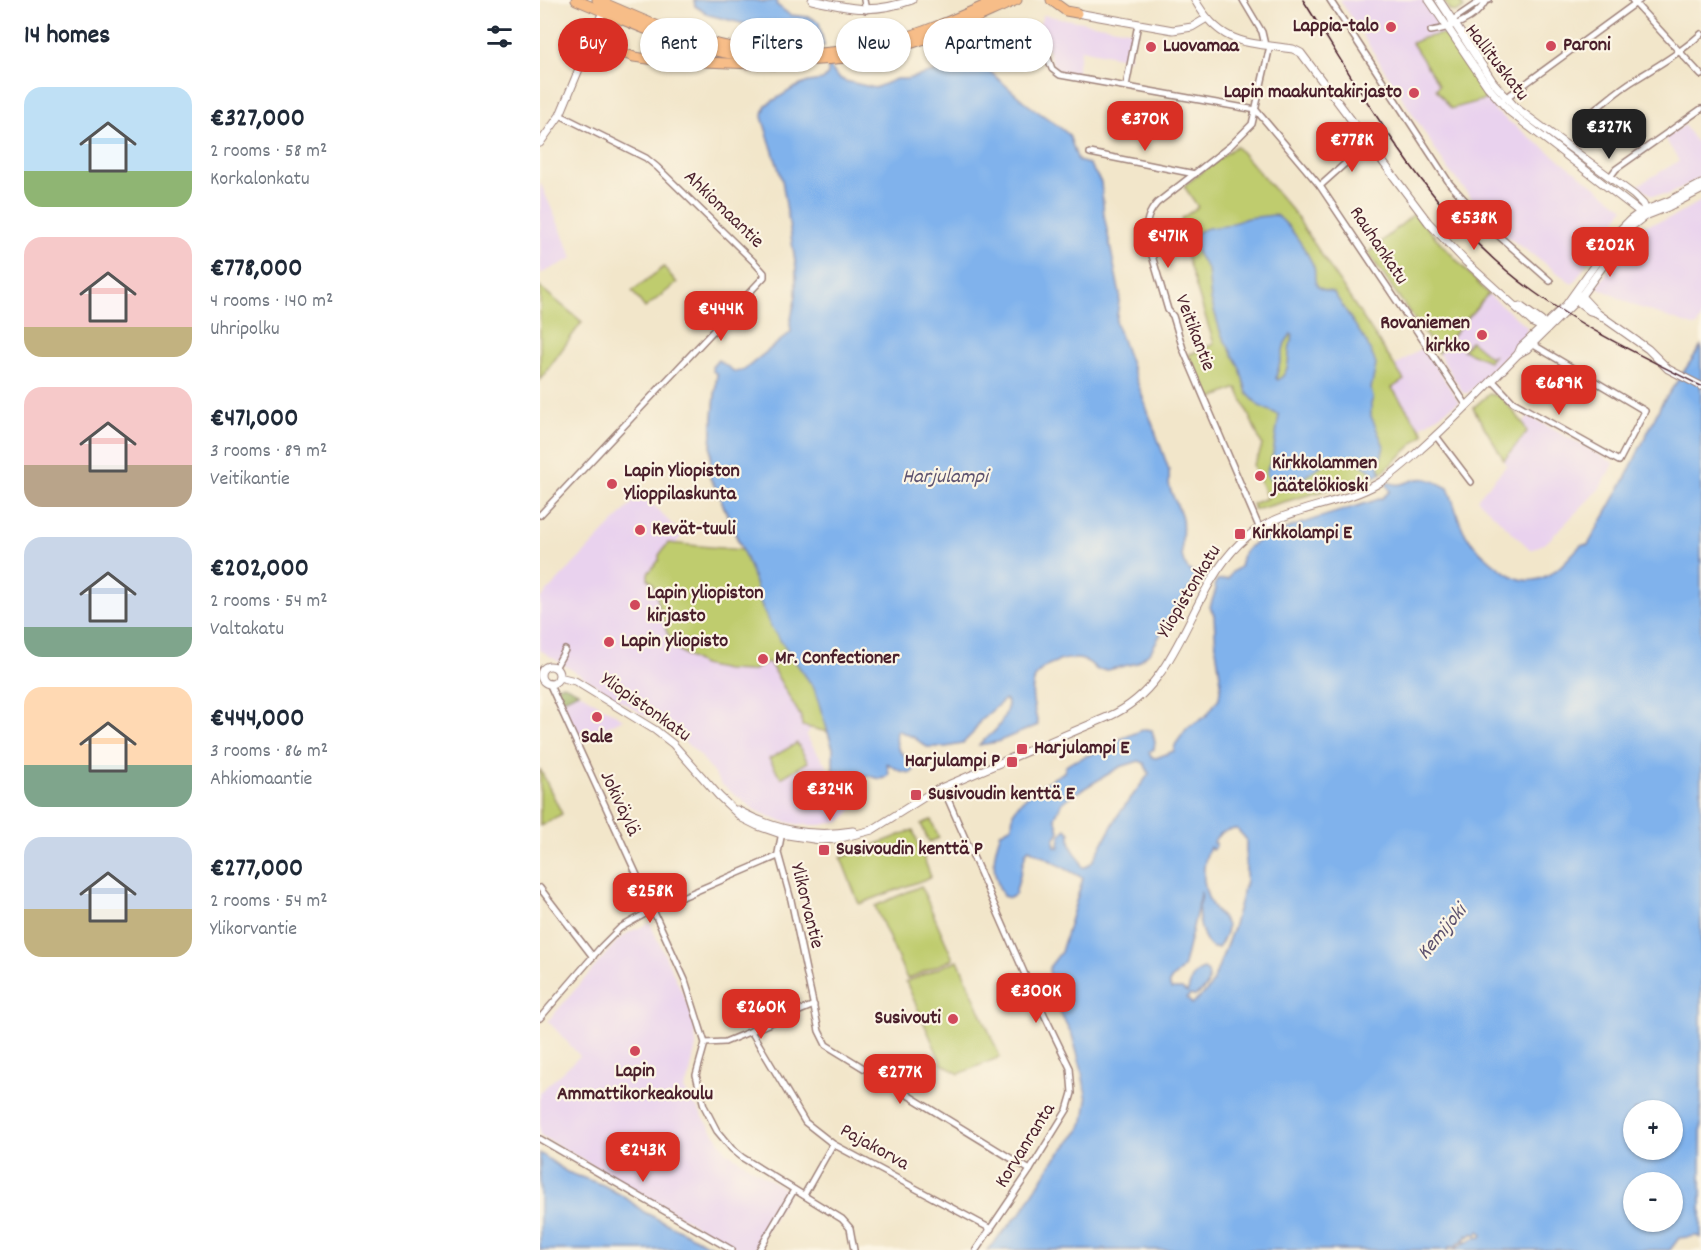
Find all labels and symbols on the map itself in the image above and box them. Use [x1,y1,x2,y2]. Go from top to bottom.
place label: Lappia-talo [1293,13,1379,41]
street label: Hallituskatu [1457,19,1535,107]
marker: Lappia-talo [1384,20,1398,34]
place label: Paroni [1563,32,1611,60]
place label: Luovamaa [1163,33,1240,61]
marker: Paroni [1544,39,1558,53]
marker: Luovamaa [1144,40,1158,54]
place label: Lapin maakuntakirjasto [1224,79,1402,107]
marker: Lapin maakuntakirjasto [1407,86,1421,100]
pin: €370K [1103,101,1187,152]
pin: €327K [1567,109,1651,160]
pin: €778K [1310,122,1394,173]
street label: Ahkiomaantie [676,164,770,256]
pin: €538K [1432,200,1516,251]
street label: Rauhankatu [1341,201,1415,291]
pin: €471K [1126,218,1210,269]
pin: €202K [1568,227,1652,278]
pin: €444K [679,291,763,342]
street label: Veitikantie [1167,291,1221,375]
place label: Rovaniemen kirkko [1380,310,1470,361]
marker: Rovaniemen kirkko [1475,328,1489,342]
pin: €689K [1517,365,1601,416]
place label: Kirkkolammen jäätelökioski [1270,450,1377,501]
place label: Lapin Yliopiston Ylioppilaskunta [623,458,740,509]
water label: Harjulampi [902,463,991,493]
marker: Kirkkolammen jäätelökioski [1253,469,1267,483]
marker: Lapin Yliopiston Ylioppilaskunta [605,477,619,491]
place label: Kevät-tuuli [652,516,736,544]
place label: Kirkkolampi E [1252,520,1353,548]
marker: Kevät-tuuli [633,523,647,537]
marker: Kirkkolampi E [1233,527,1247,541]
street label: Yliopistonkatu [1151,540,1229,644]
place label: Lapin yliopiston kirjasto [647,580,764,631]
marker: Lapin yliopiston kirjasto [628,598,642,612]
place label: Lapin yliopisto [621,628,728,656]
marker: Lapin yliopisto [602,635,616,649]
place label: Mr. Confectioner [775,645,900,673]
marker: Mr. Confectioner [756,652,770,666]
street label: Yliopistonkatu [594,666,696,750]
marker: Sale [590,710,604,724]
place label: Sale [581,724,613,752]
place label: Harjulampi E [1034,735,1130,763]
marker: Harjulampi E [1015,742,1029,756]
place label: Harjulampi P [905,748,1000,776]
marker: Harjulampi P [1005,755,1019,769]
street label: Jokiväylä [592,767,646,841]
pin: €324K [788,771,872,822]
place label: Susivoudin kenttä E [928,781,1076,809]
marker: Susivoudin kenttä E [909,788,923,802]
place label: Susivoudin kenttä P [836,836,983,864]
marker: Susivoudin kenttä P [817,843,831,857]
street label: Ylikorvantie [782,860,830,952]
pin: €258K [608,873,692,924]
water label: Kemijoki [1411,896,1477,967]
pin: €300K [994,973,1078,1024]
pin: €260K [719,989,803,1040]
place label: Susivouti [875,1005,941,1033]
marker: Susivouti [946,1012,960,1026]
marker: Lapin Ammattikorkeakoulu [628,1044,642,1058]
pin: €277K [858,1054,942,1105]
place label: Lapin Ammattikorkeakoulu [557,1058,713,1109]
street label: Korvanranta [989,1098,1063,1194]
street label: Pajakorva [834,1117,914,1179]
pin: €243K [601,1132,685,1183]

